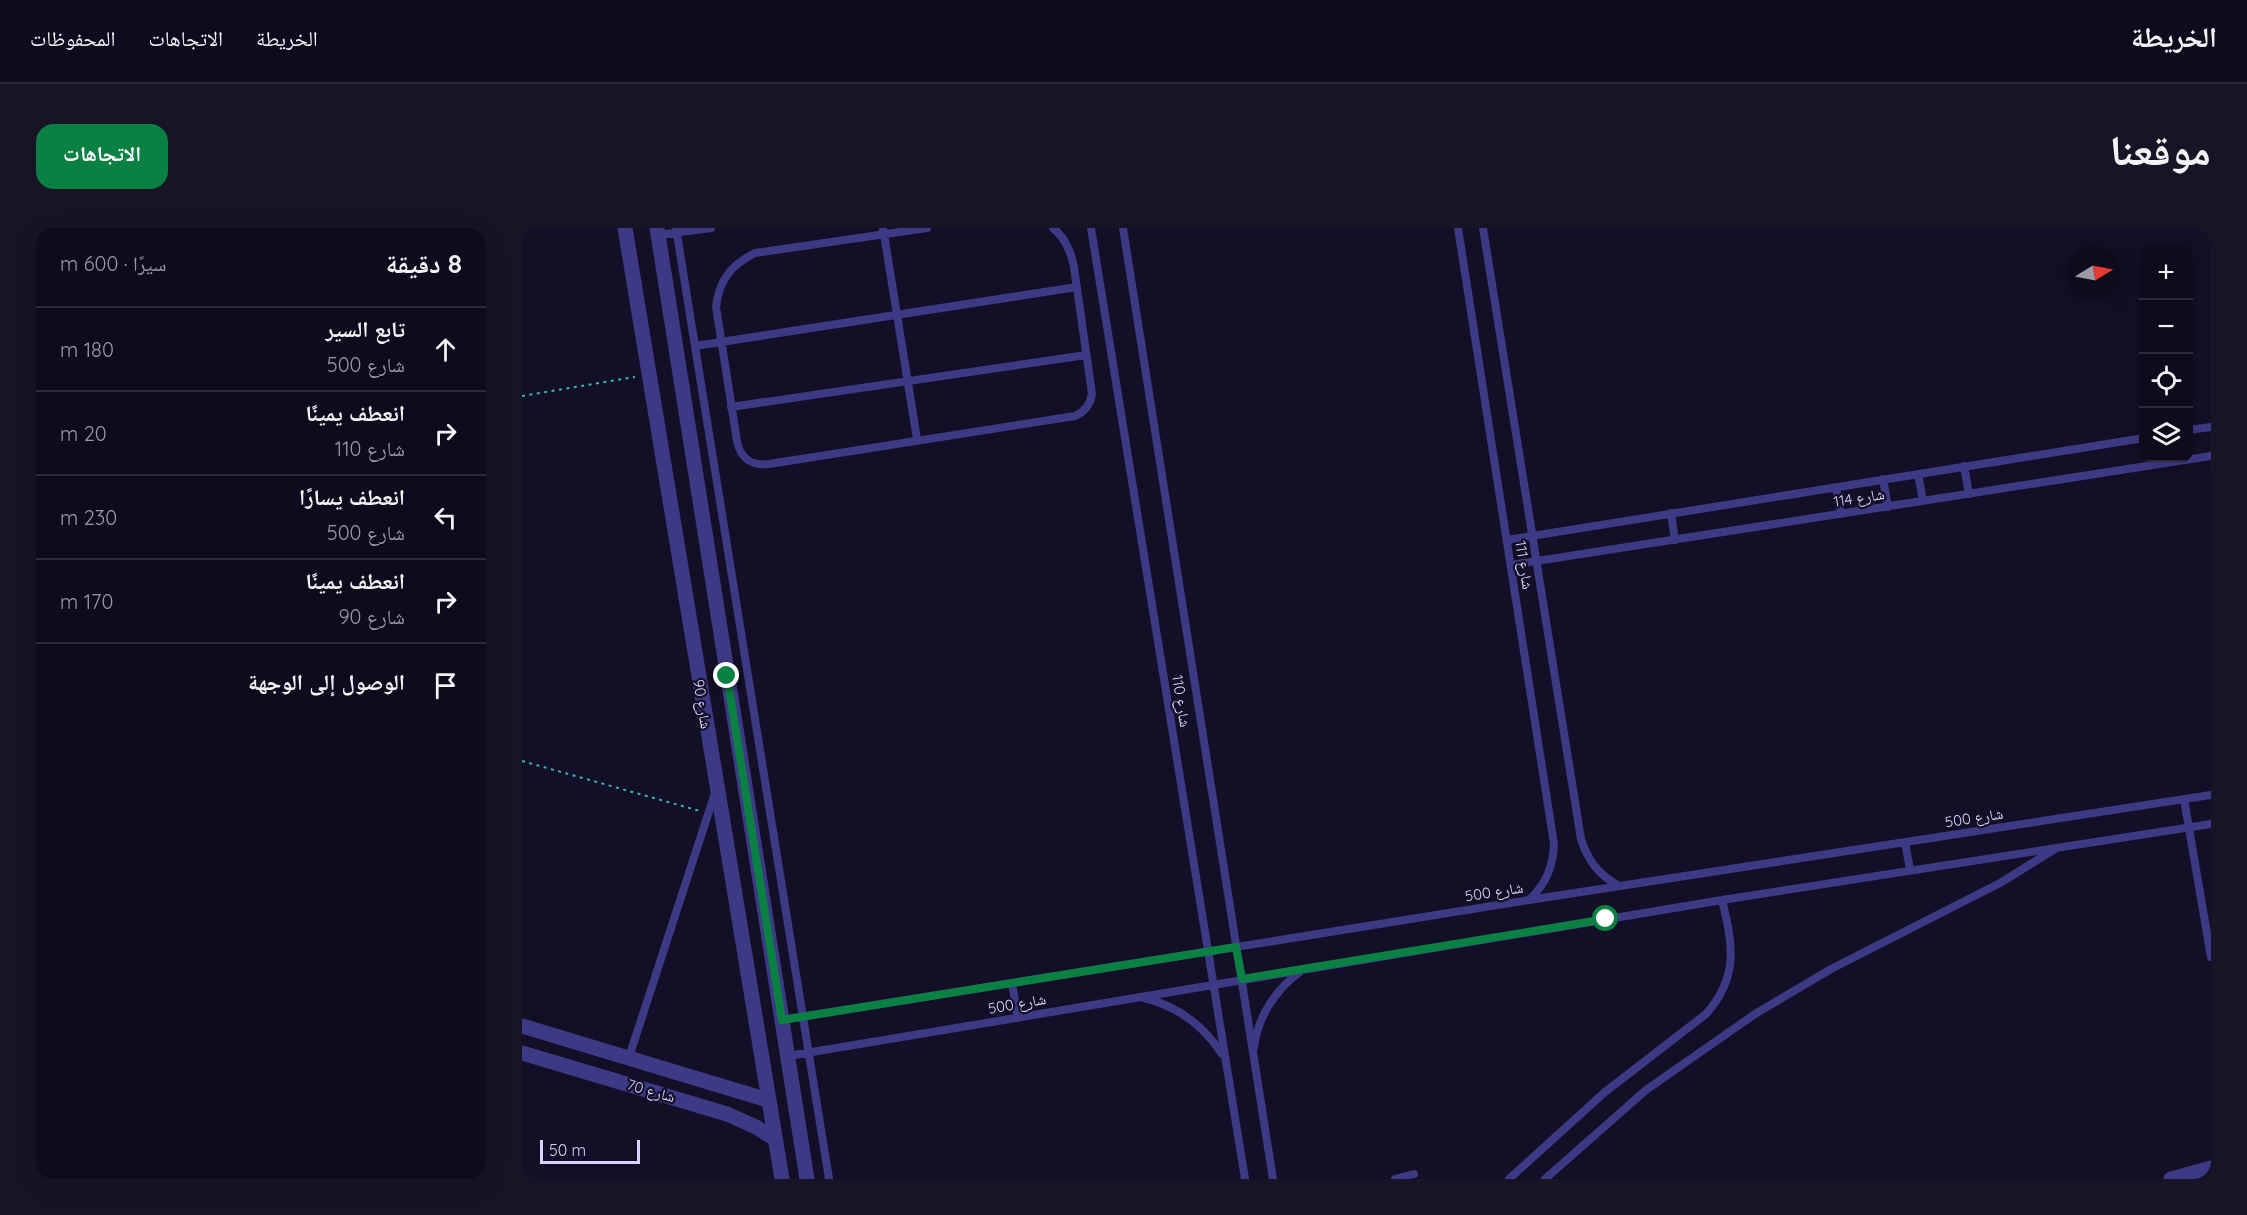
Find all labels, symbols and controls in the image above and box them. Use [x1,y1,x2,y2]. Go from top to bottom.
text: الخريطة [2131,19,2217,54]
text: المحفوظات [30,25,115,51]
text: الاتجاهات [148,25,223,51]
text: الخريطة [256,25,318,51]
text: موقعنا [2110,123,2211,176]
button: الاتجاهات [36,124,168,189]
north arrow [2067,246,2121,300]
map controls [2139,246,2193,462]
button: + [2139,246,2193,300]
text: 8 دقيقة [386,247,462,280]
text: سيرًا · 600 m [60,251,166,276]
button: − [2139,300,2193,354]
text: تابع السير [325,315,405,343]
icon: ahead [429,333,462,366]
text: 180 m [60,337,114,362]
text: شارع 500 [327,352,405,377]
button: locate [2139,354,2193,408]
text: انعطف يمينًا [306,399,405,427]
button: layers [2139,408,2193,462]
icon: right [429,417,462,450]
text: 20 m [60,421,107,446]
text: شارع 110 [335,436,405,461]
text: انعطف يسارًا [299,483,405,511]
street label: شارع 114 [1832,484,1886,512]
icon: left [429,501,462,534]
text: 230 m [60,505,117,530]
text: شارع 500 [327,520,405,545]
street label: شارع 111 [1510,539,1538,591]
text: انعطف يمينًا [306,567,405,595]
icon: right [429,585,462,618]
text: 170 m [60,589,113,614]
text: شارع 90 [338,604,405,629]
route end [713,662,739,688]
text: الوصول إلى الوجهة [248,668,405,696]
icon: arrive [429,669,462,702]
street label: شارع 110 [1167,673,1195,729]
street label: شارع 90 [688,678,716,730]
street label: شارع 500 [1943,804,2005,832]
street label: شارع 500 [1463,878,1525,906]
route start [1592,905,1618,931]
street label: شارع 500 [986,989,1048,1019]
street label: شارع 70 [625,1075,678,1107]
scale bar [540,1137,640,1164]
text: 50 m [549,1140,586,1160]

